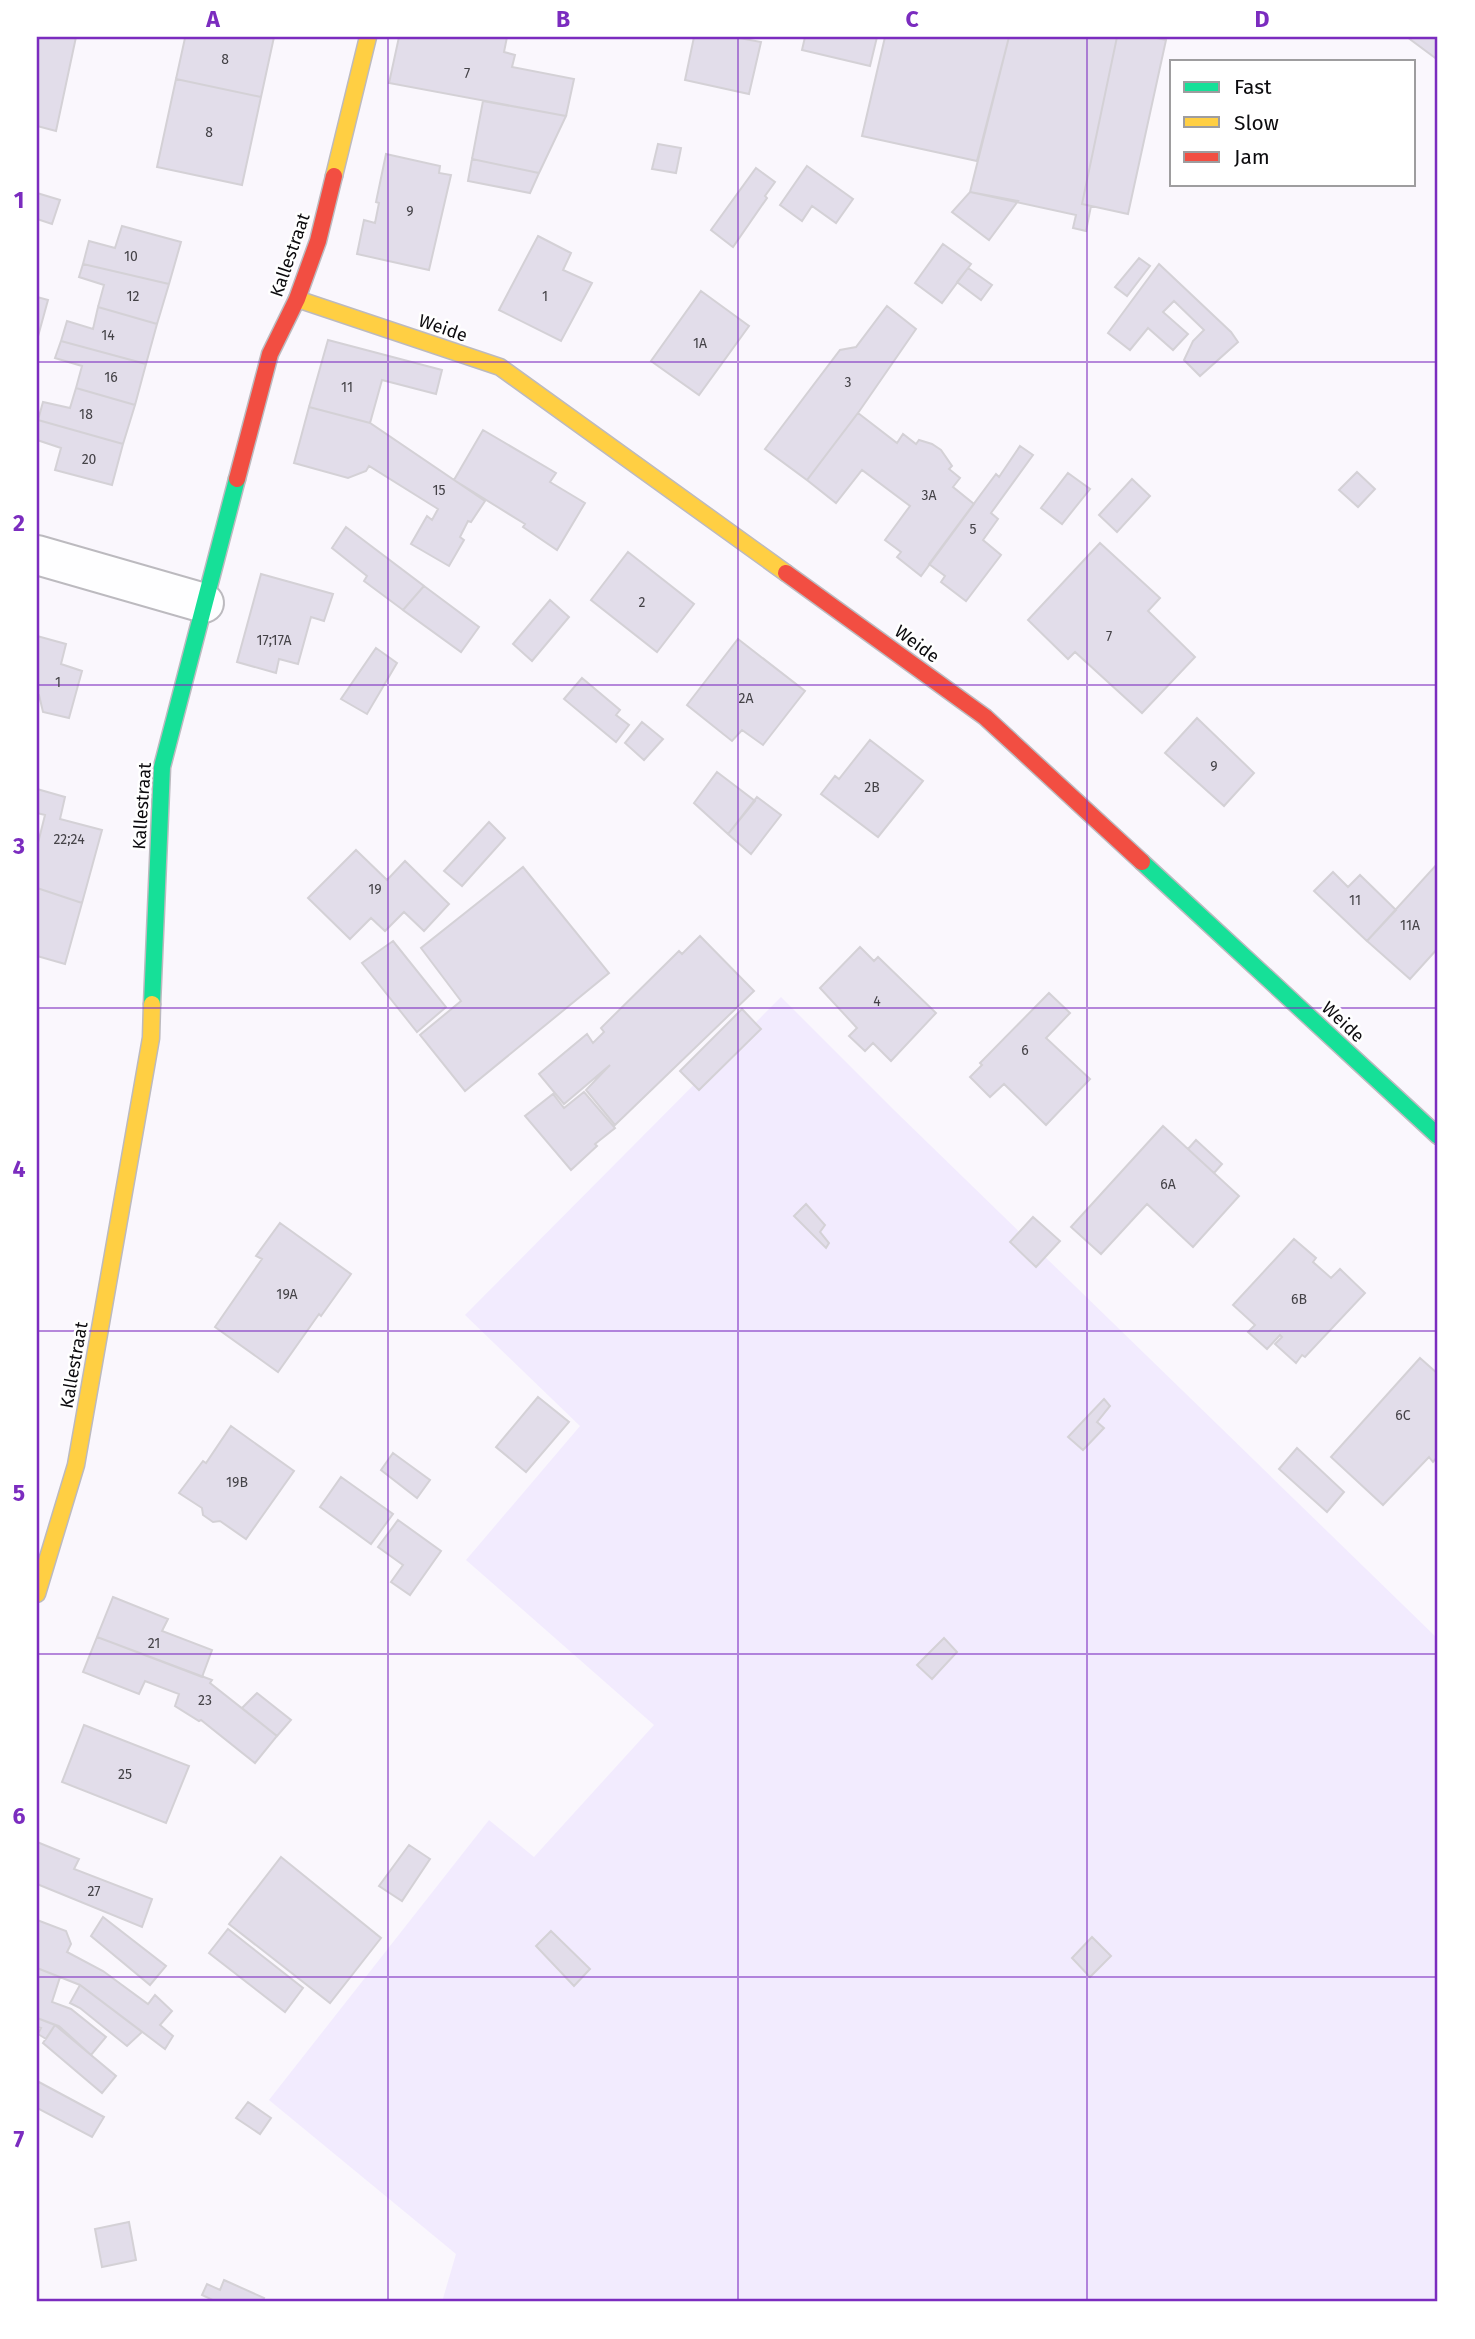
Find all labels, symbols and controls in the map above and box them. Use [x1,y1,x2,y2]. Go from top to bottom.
text: A [205,5,220,33]
text: B [556,5,570,33]
text: C [905,5,919,33]
text: D [1255,5,1270,33]
house number: 8 [221,51,229,68]
legend [1170,60,1416,186]
house number: 7 [464,65,470,82]
text: Fast [1234,74,1272,100]
text: Slow [1234,110,1279,136]
house number: 8 [205,124,213,141]
text: Jam [1234,144,1270,170]
text: 1 [14,186,24,214]
house number: 9 [406,203,414,220]
street label: Kallestraat [265,210,315,300]
house number: 10 [124,248,138,265]
house number: 12 [127,288,140,305]
house number: 1 [542,288,548,305]
street label: Weide [416,309,470,347]
house number: 14 [101,327,115,344]
house number: 1A [693,335,707,352]
house number: 16 [104,369,118,386]
house number: 3 [845,374,852,391]
house number: 11 [341,379,353,396]
house number: 18 [79,406,93,423]
house number: 20 [82,451,97,468]
house number: 15 [432,482,446,499]
house number: 3A [921,487,937,504]
text: 2 [13,509,25,537]
house number: 5 [969,521,977,538]
house number: 2 [639,594,646,611]
street label: Weide [890,620,944,668]
house number: 7 [1106,628,1112,645]
house number: 17;17A [257,632,291,649]
house number: 1 [55,674,61,691]
house number: 2A [739,690,753,707]
house number: 9 [1210,758,1218,775]
street label: Kallestraat [128,761,156,850]
house number: 2B [864,779,880,796]
house number: 22;24 [53,831,85,848]
text: 3 [12,832,25,860]
house number: 19 [368,881,382,898]
house number: 11 [1349,892,1361,909]
house number: 11A [1400,917,1420,934]
house number: 4 [873,993,881,1010]
street label: Weide [1317,997,1369,1047]
house number: 6 [1021,1042,1029,1059]
text: 4 [13,1155,26,1183]
house number: 6A [1160,1176,1176,1193]
house number: 19A [276,1286,298,1303]
house number: 6B [1291,1291,1307,1308]
street label: Kallestraat [56,1319,93,1410]
house number: 6C [1395,1407,1411,1424]
house number: 19B [226,1474,248,1491]
text: 5 [13,1479,25,1507]
house number: 21 [148,1635,160,1652]
house number: 23 [198,1692,212,1709]
house number: 25 [118,1766,132,1783]
text: 6 [13,1802,26,1830]
house number: 27 [87,1883,101,1900]
text: 7 [14,2125,25,2153]

